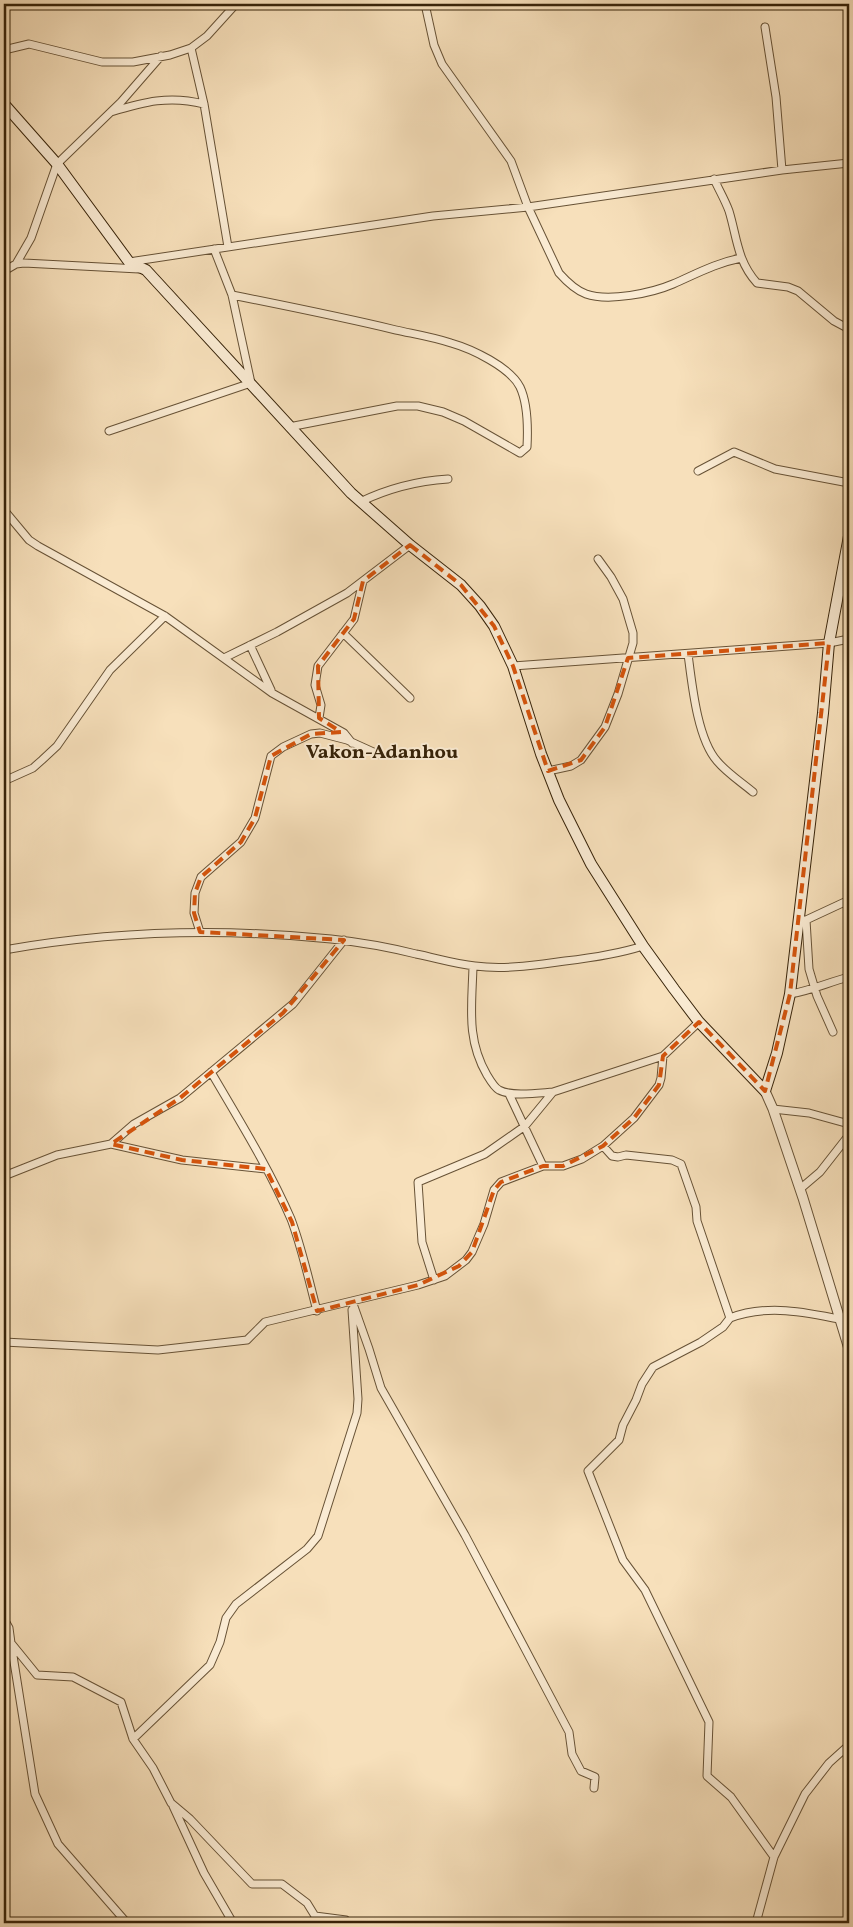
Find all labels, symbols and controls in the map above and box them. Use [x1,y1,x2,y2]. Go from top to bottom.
district label: Vakon-Adanhou [306,739,458,767]

